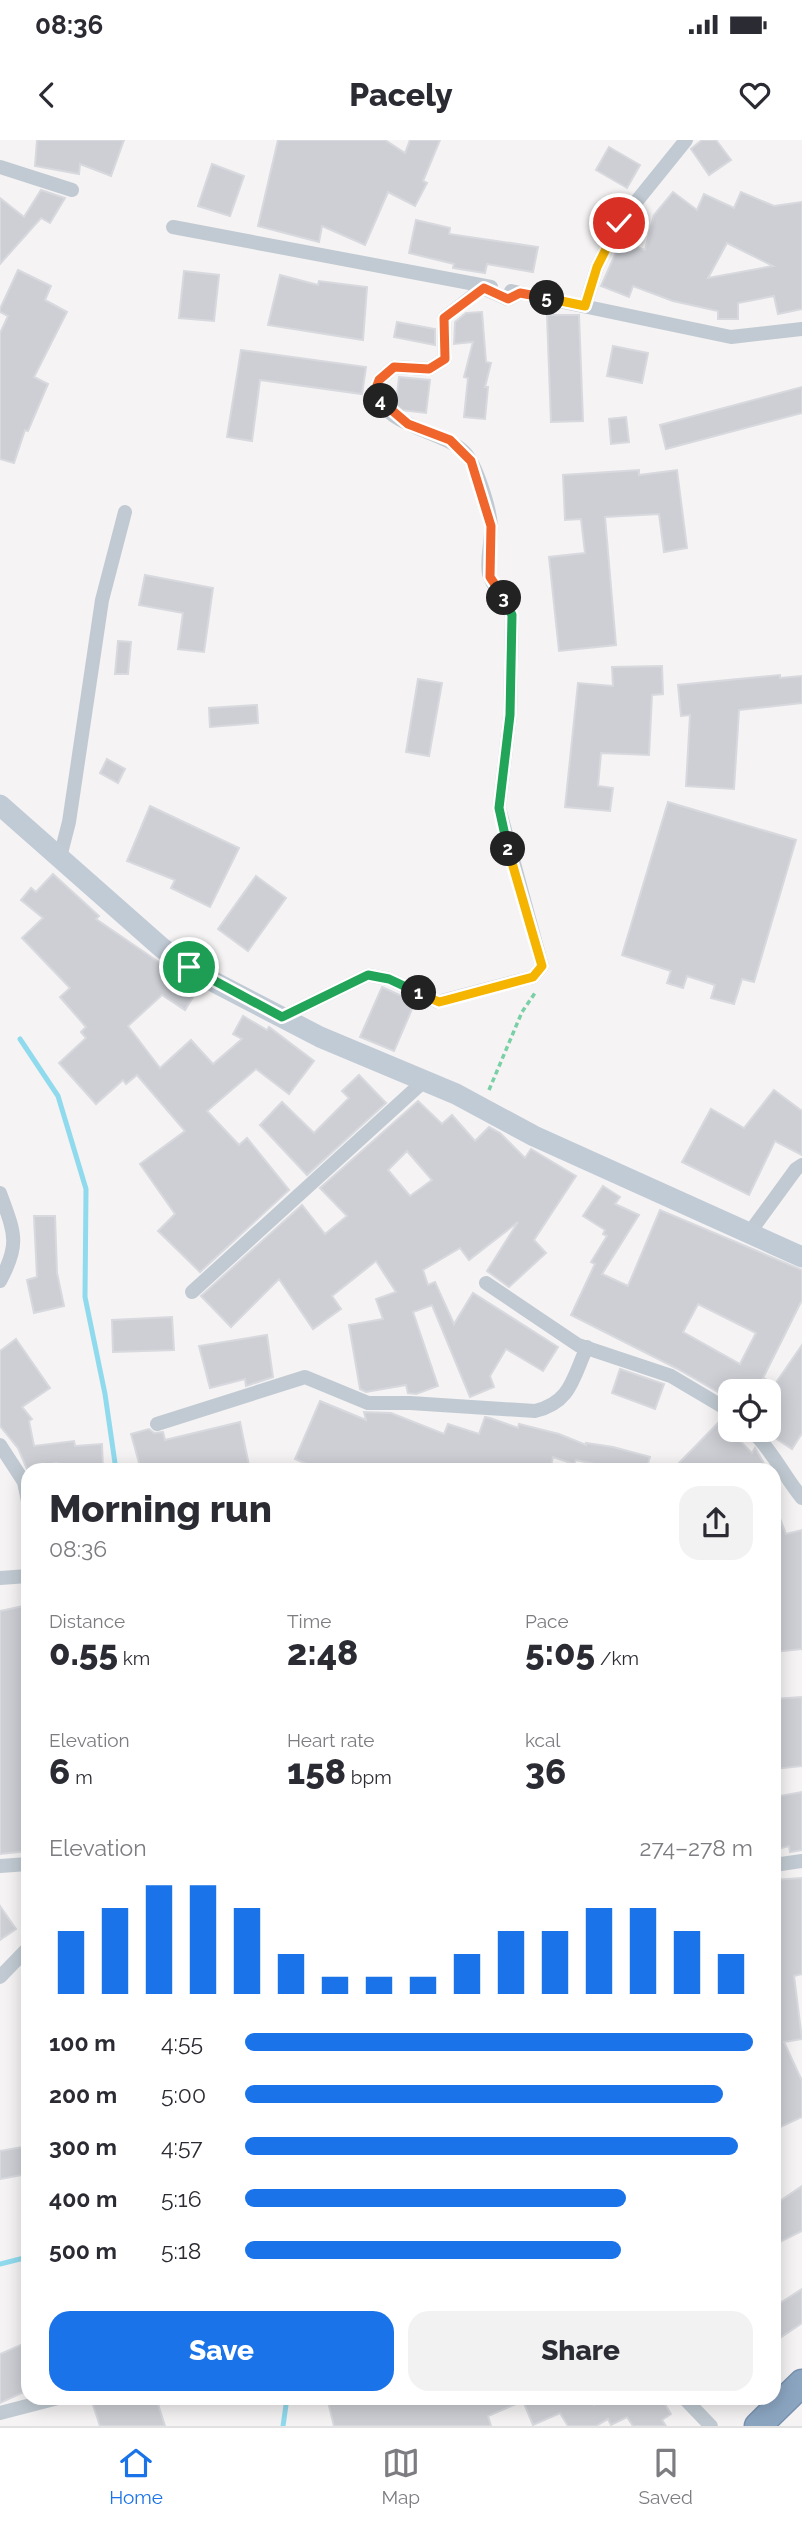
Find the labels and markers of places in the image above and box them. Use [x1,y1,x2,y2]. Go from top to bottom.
pin [589,193,649,253]
pin: 5 [530,280,564,316]
pin: 4 [364,384,398,418]
pin: 3 [486,580,522,616]
pin: 2 [490,832,526,866]
pin [159,937,219,997]
pin: 1 [402,976,436,1010]

